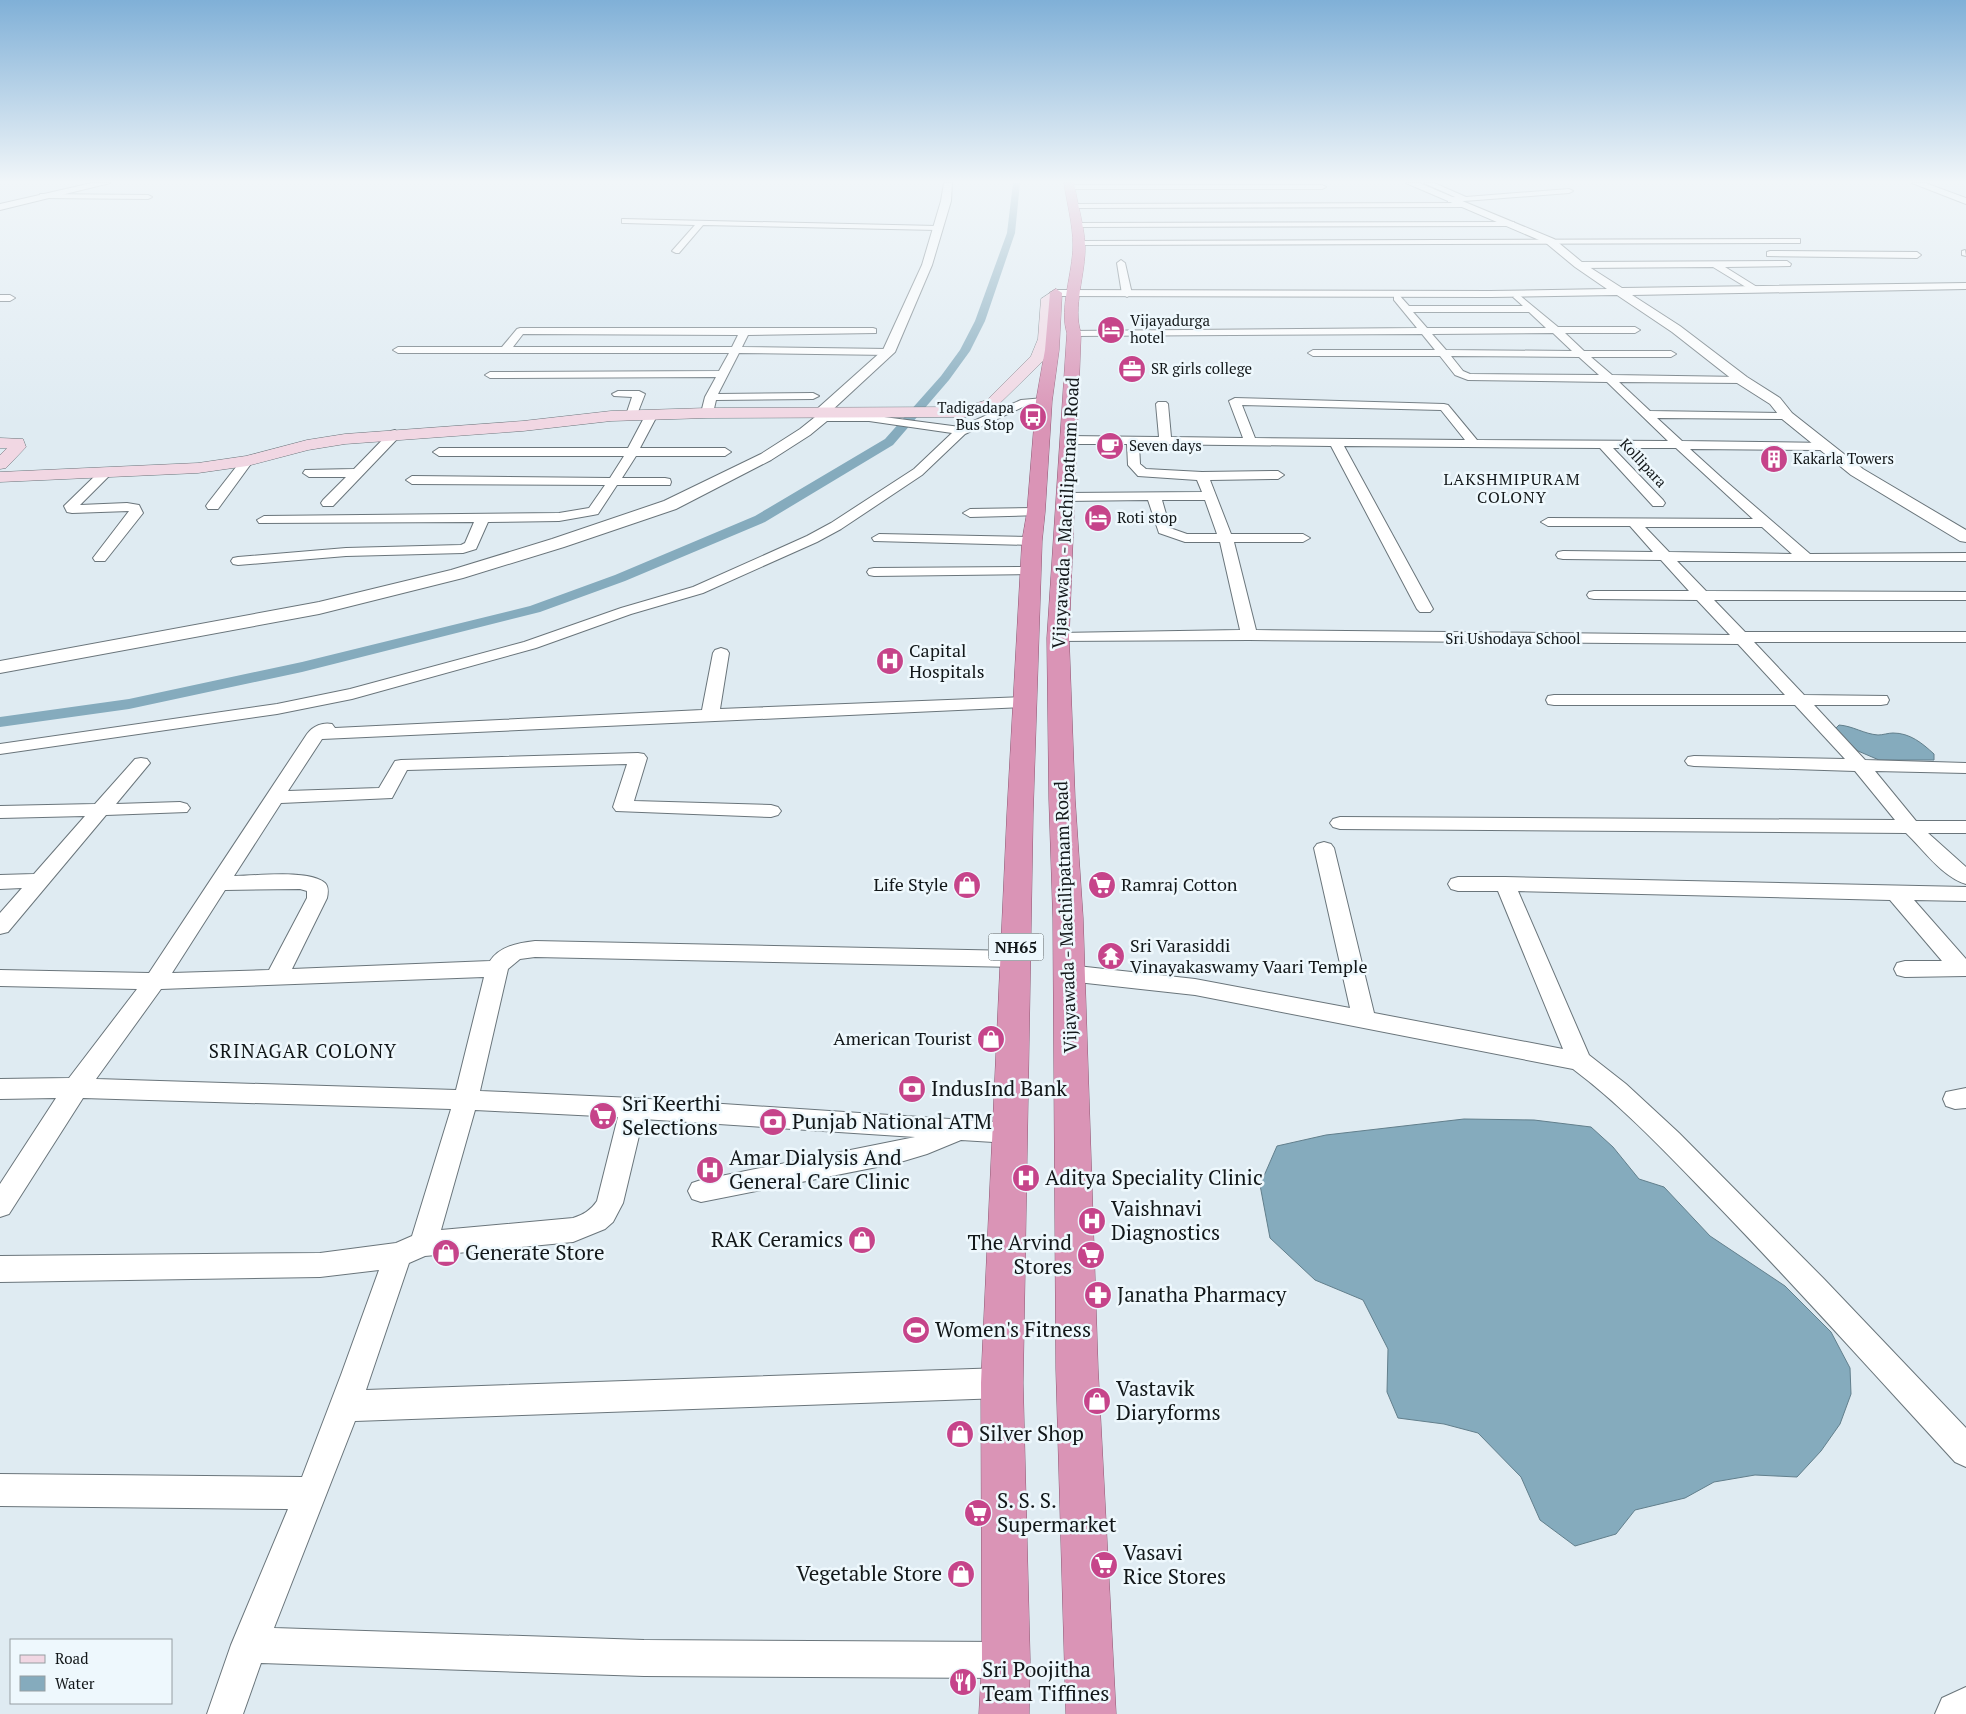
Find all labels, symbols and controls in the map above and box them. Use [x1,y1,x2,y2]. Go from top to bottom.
place label: Vijayadurga hotel [1130,310,1210,347]
hotel icon: Vijayadurga hotel [1096,315,1126,345]
office icon: SR girls college [1117,354,1147,384]
place label: SR girls college [1151,358,1252,378]
street label: Vijayawada - Machilipatnam Road [1046,376,1084,649]
place label: Tadigadapa Bus Stop [937,397,1014,434]
bus stop icon: Tadigadapa Bus Stop [1018,402,1048,432]
cafe icon: Seven days [1095,431,1125,461]
street label: Kollipara [1616,433,1672,491]
place label: Seven days [1129,435,1202,455]
building icon: Kakarla Towers [1759,444,1789,474]
place label: Kakarla Towers [1793,448,1894,468]
district label: LAKSHMIPURAM COLONY [1443,468,1581,508]
hotel icon: Roti stop [1083,503,1113,533]
place label: Roti stop [1117,507,1177,527]
street label: Sri Ushodaya School [1445,628,1581,648]
place label: Capital Hospitals [909,638,984,683]
hospital icon: Capital Hospitals [875,646,905,676]
street label: Vijayawada - Machilipatnam Road [1048,781,1082,1053]
shop icon: Life Style [952,870,982,900]
supermarket icon: Ramraj Cotton [1087,870,1117,900]
place label: Life Style [874,872,948,896]
place label: Ramraj Cotton [1121,872,1238,896]
place label: Sri Varasiddi Vinayakaswamy Vaari Temple [1130,933,1368,978]
road number: NH65 [988,934,1044,960]
temple icon: Sri Varasiddi Vinayakaswamy Vaari Temple [1096,941,1126,971]
shop icon: American Tourist [976,1024,1006,1054]
place label: American Tourist [833,1026,972,1050]
district label: SRINAGAR COLONY [209,1038,397,1063]
bank icon: IndusInd Bank [897,1074,927,1104]
place label: IndusInd Bank [931,1074,1067,1102]
place label: Sri Keerthi Selections [622,1089,721,1141]
supermarket icon: Sri Keerthi Selections [588,1101,618,1131]
bank icon: Punjab National ATM [758,1107,788,1137]
place label: Punjab National ATM [792,1107,992,1135]
place label: Amar Dialysis And General Care Clinic [729,1143,910,1195]
hospital icon: Amar Dialysis And General Care Clinic [695,1155,725,1185]
hospital icon: Aditya Speciality Clinic [1011,1163,1041,1193]
place label: Aditya Speciality Clinic [1045,1163,1263,1191]
place label: Vaishnavi Diagnostics [1111,1194,1220,1246]
hospital icon: Vaishnavi Diagnostics [1077,1206,1107,1236]
place label: RAK Ceramics [711,1225,843,1253]
shop icon: RAK Ceramics [847,1225,877,1255]
place label: The Arvind Stores [968,1228,1072,1280]
shop icon: Generate Store [431,1238,461,1268]
place label: Generate Store [465,1238,604,1266]
supermarket icon: The Arvind Stores [1076,1240,1106,1270]
pharmacy icon: Janatha Pharmacy [1083,1280,1113,1310]
place label: Janatha Pharmacy [1117,1280,1287,1308]
sports icon: Women's Fitness [901,1315,931,1345]
place label: Women's Fitness [935,1315,1091,1343]
place label: Vastavik Diaryforms [1116,1374,1221,1426]
shop icon: Vastavik Diaryforms [1082,1386,1112,1416]
shop icon: Silver Shop [945,1419,975,1449]
place label: Silver Shop [979,1419,1084,1447]
place label: S. S. S. Supermarket [997,1486,1117,1538]
supermarket icon: S. S. S. Supermarket [963,1498,993,1528]
place label: Vasavi Rice Stores [1123,1538,1226,1590]
supermarket icon: Vasavi Rice Stores [1089,1550,1119,1580]
place label: Vegetable Store [796,1559,942,1587]
shop icon: Vegetable Store [946,1559,976,1589]
legend [10,1639,172,1704]
text: Road [55,1648,88,1668]
place label: Sri Poojitha Team Tiffines [982,1655,1109,1707]
restaurant icon: Sri Poojitha Team Tiffines [948,1667,978,1697]
text: Water [55,1673,95,1693]

